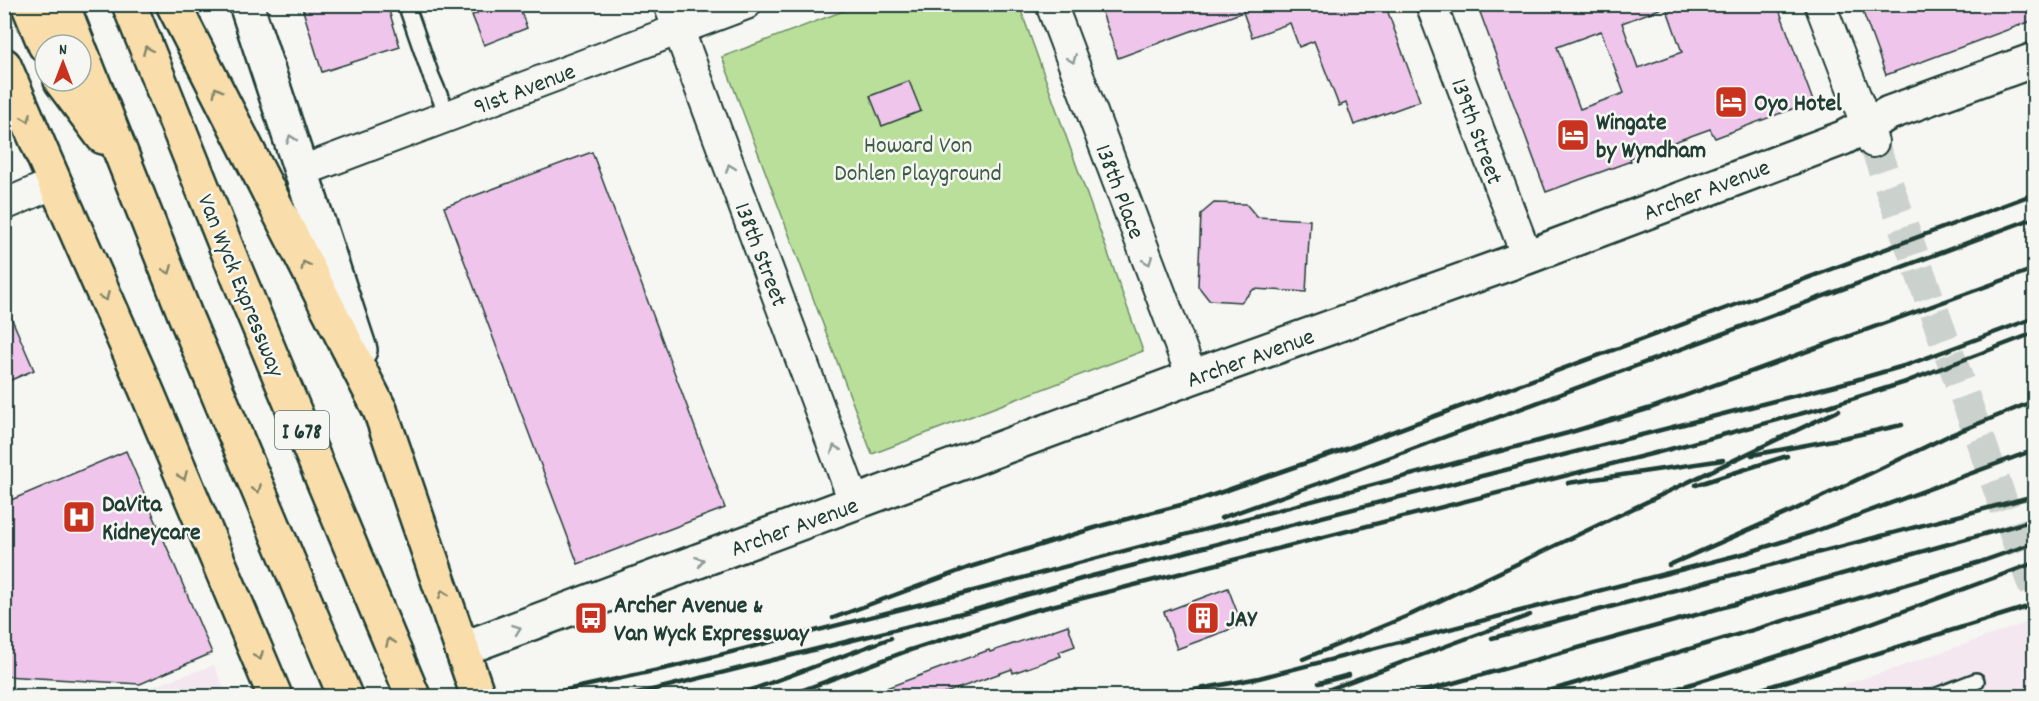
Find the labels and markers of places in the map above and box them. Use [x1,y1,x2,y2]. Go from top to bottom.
hotel icon: Oyo Hotel [1713,84,1749,120]
place label: Oyo Hotel [1754,88,1842,122]
place label: Wingate by Wyndham [1596,107,1706,169]
hotel icon: Wingate by Wyndham [1555,117,1591,153]
place label: DaVita Kidneycare [102,489,201,551]
hospital icon: DaVita Kidneycare [61,499,97,535]
place label: Archer Avenue & Van Wyck Expressway [614,590,810,652]
bus stop icon: Archer Avenue & Van Wyck Expressway [573,600,609,636]
building icon: JAY [1185,600,1221,636]
place label: JAY [1226,604,1258,638]

